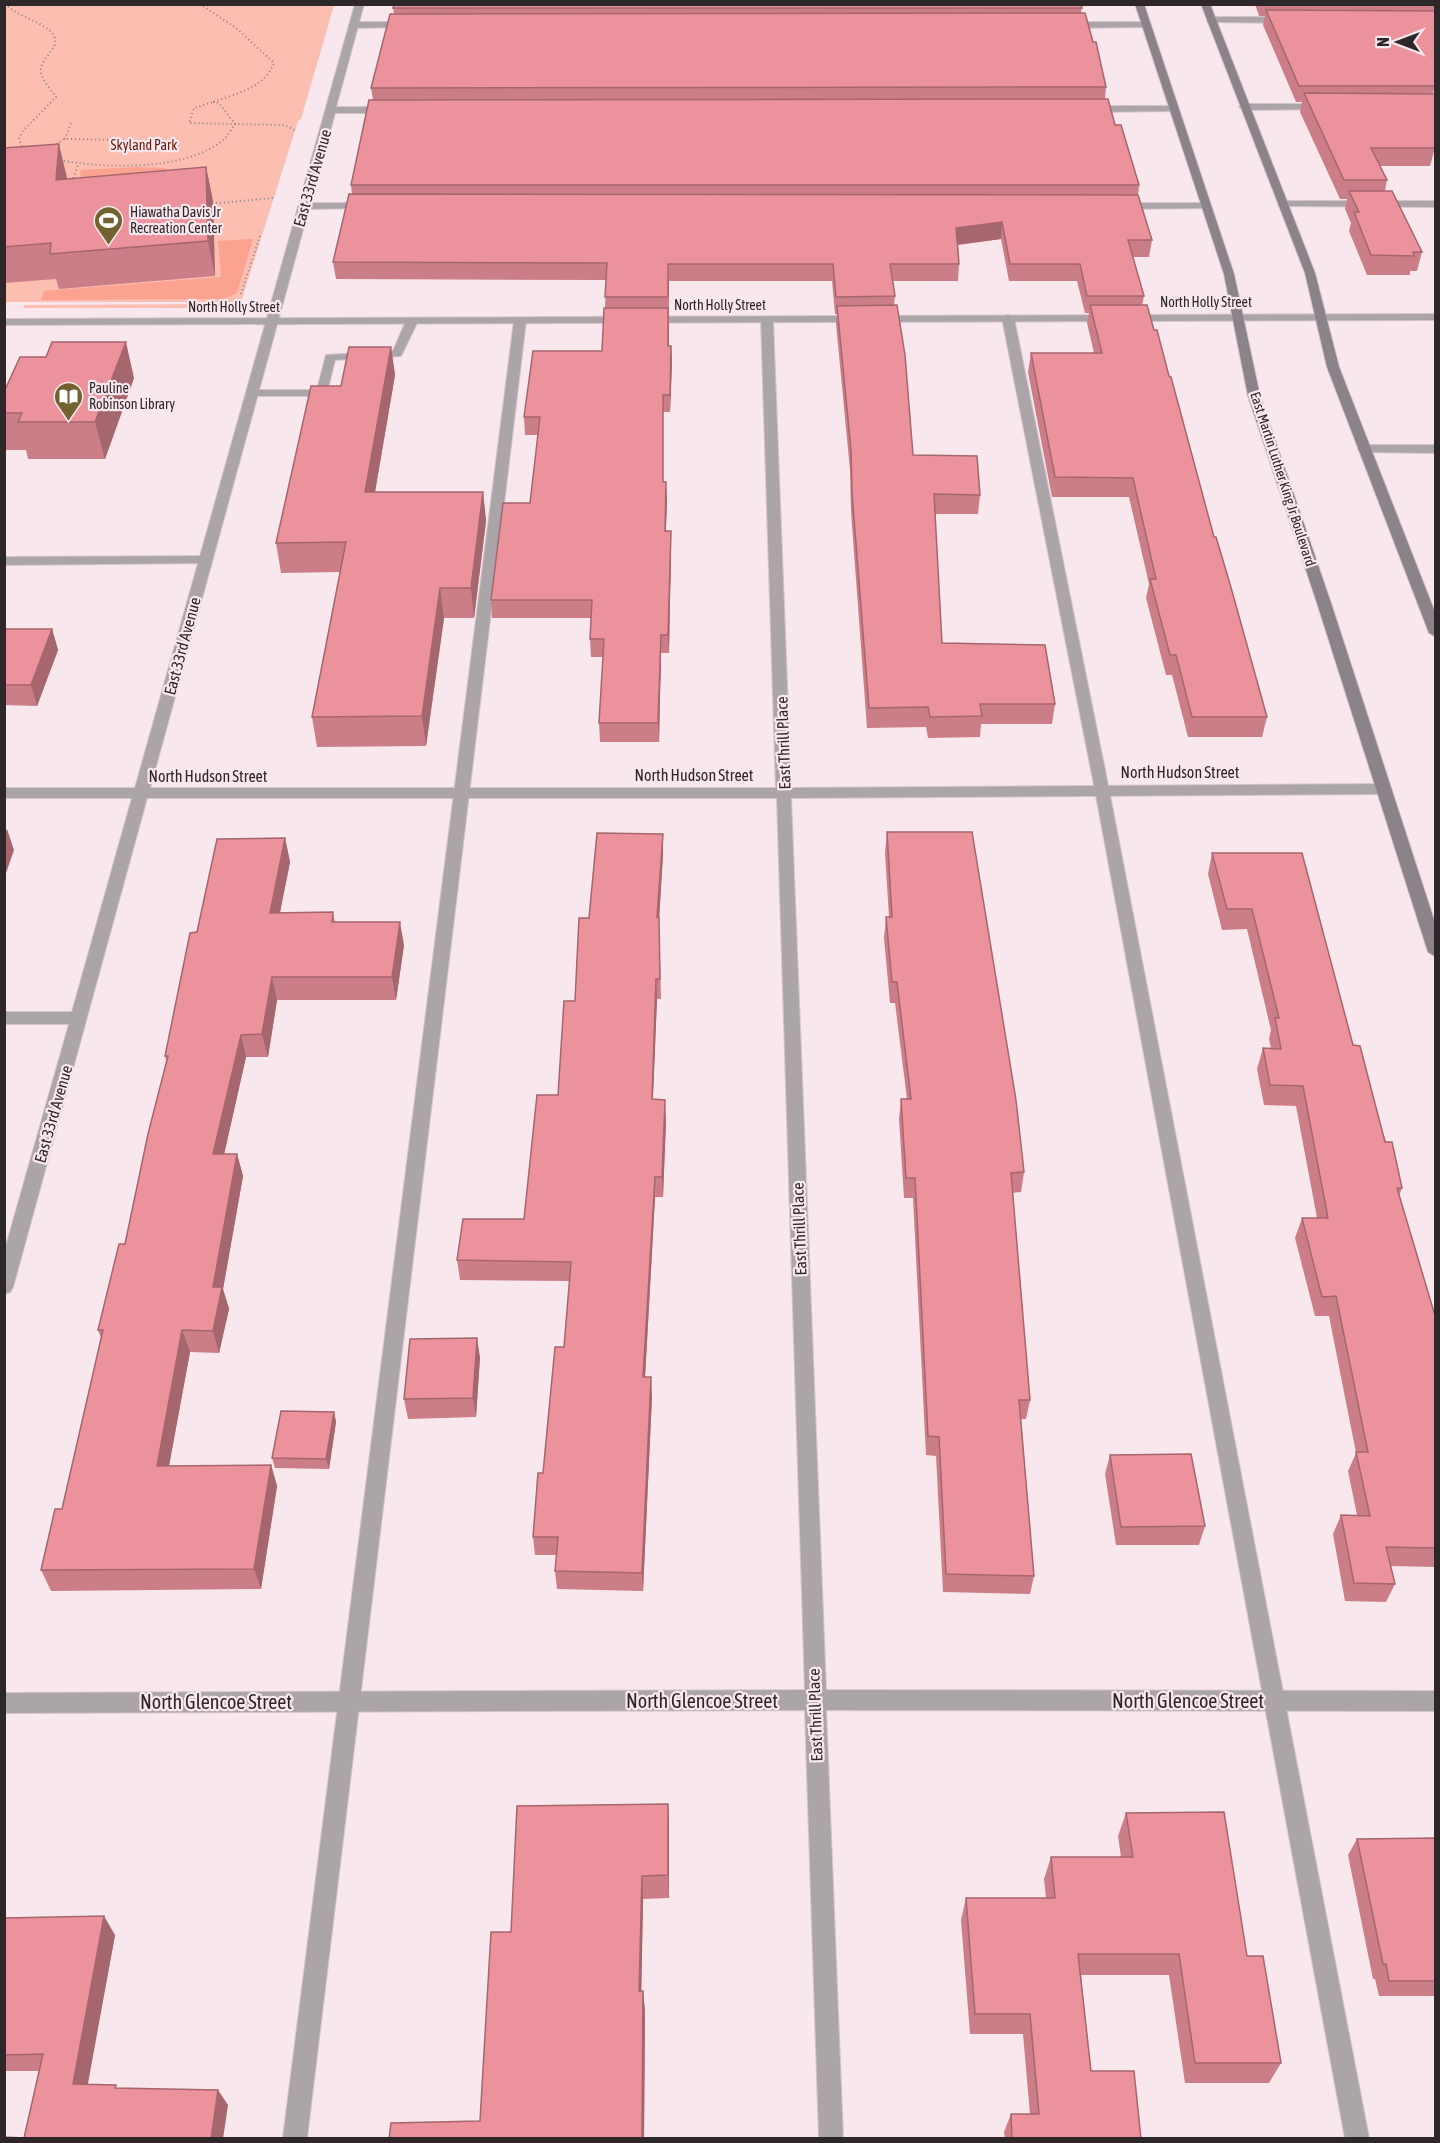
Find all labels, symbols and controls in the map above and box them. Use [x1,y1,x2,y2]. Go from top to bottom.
north arrow [1368,12,1428,72]
text: N [1374,37,1392,47]
street label: East 33rd Avenue [289,127,335,229]
park label: Skyland Park [111,137,177,153]
sports icon: Hiawatha Davis Jr Recreation Center [93,204,125,246]
place label: Hiawatha Davis Jr Recreation Center [130,204,223,236]
street label: North Holly Street [1160,294,1252,310]
street label: North Holly Street [674,297,766,313]
street label: North Holly Street [188,299,280,315]
library icon: Pauline Robinson Library [52,380,84,422]
place label: Pauline Robinson Library [89,380,175,412]
street label: East Martin Luther King Jr Boulevard [1247,390,1319,568]
street label: East 33rd Avenue [160,595,204,697]
street label: East Thrill Place [772,696,794,790]
street label: North Hudson Street [1121,763,1240,781]
street label: North Hudson Street [635,766,754,784]
street label: North Hudson Street [149,767,268,785]
street label: East 33rd Avenue [30,1063,76,1165]
street label: East Thrill Place [788,1182,810,1276]
street label: East Thrill Place [804,1668,826,1762]
street label: North Glencoe Street [626,1689,778,1712]
street label: North Glencoe Street [1112,1689,1264,1712]
street label: North Glencoe Street [140,1690,292,1713]

